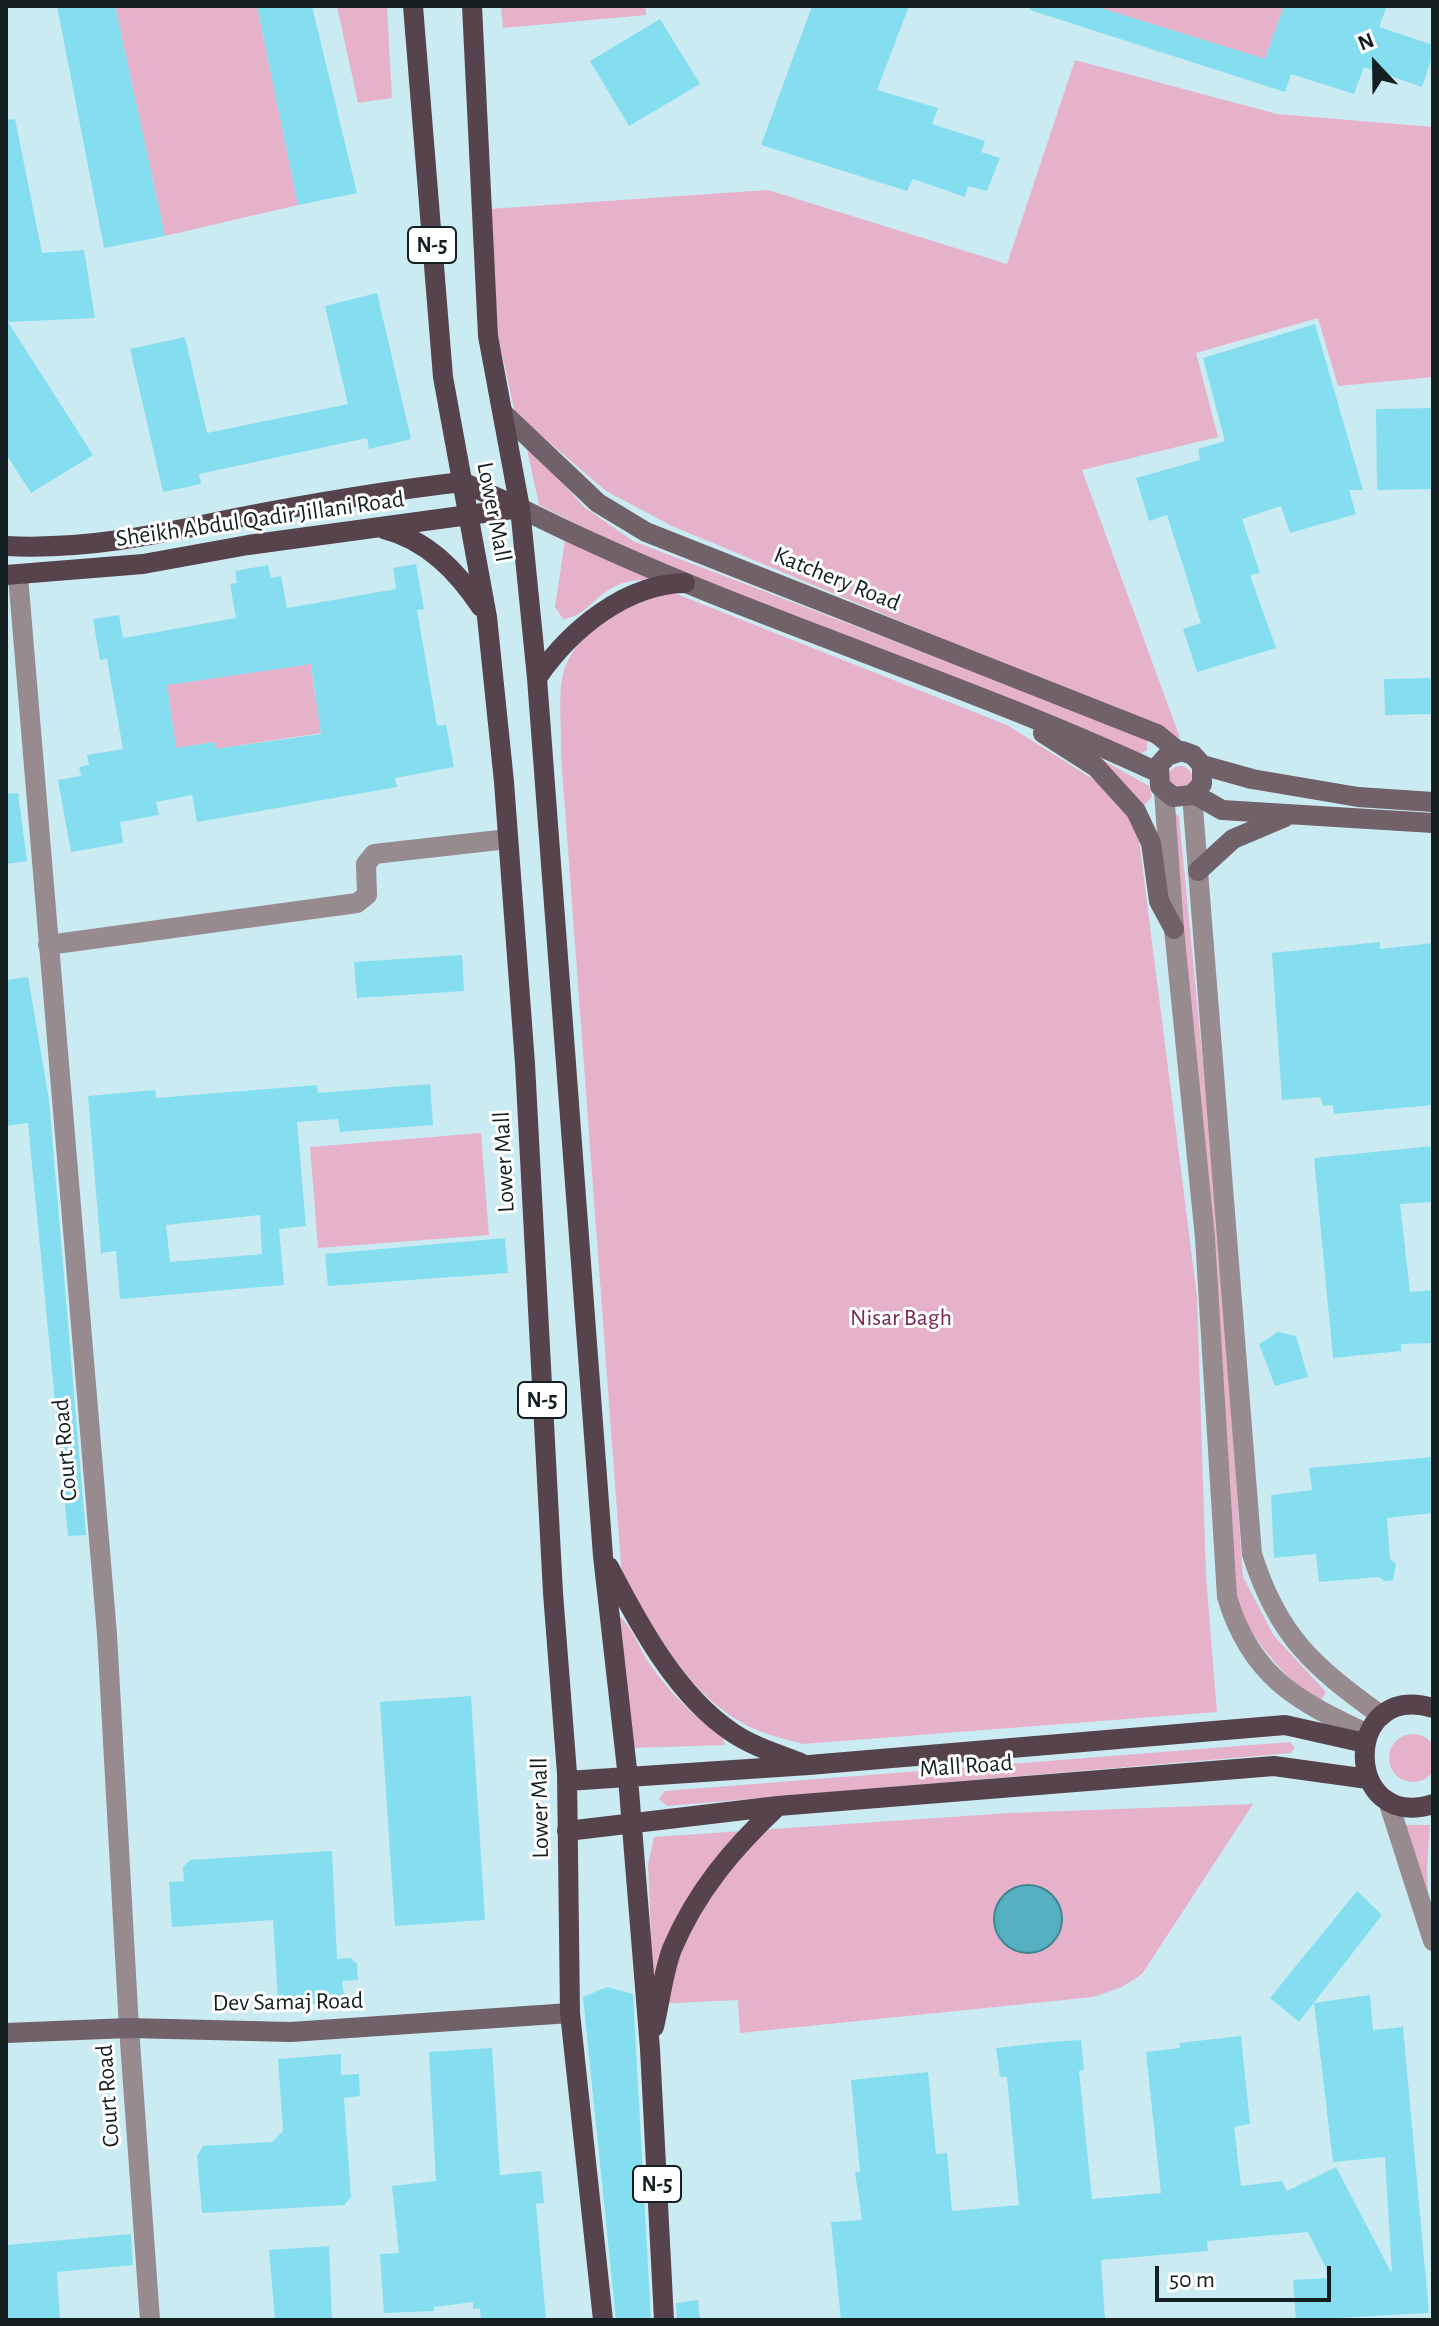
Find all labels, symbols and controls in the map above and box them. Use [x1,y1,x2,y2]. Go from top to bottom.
north arrow [1335,24,1415,104]
text: N [1355,29,1377,55]
road number: N-5 [408,227,456,263]
street label: Lower Mall [470,460,518,564]
street label: Sheikh Abdul Qadir Jillani Road [114,485,406,553]
street label: Katchery Road [769,541,905,617]
street label: Lower Mall [487,1111,521,1213]
park label: Nisar Bagh [850,1304,952,1332]
road number: N-5 [518,1382,566,1418]
street label: Court Road [46,1397,84,1503]
street label: Mall Road [918,1748,1014,1784]
street label: Lower Mall [525,1757,555,1859]
street label: Dev Samaj Road [212,1986,364,2018]
street label: Court Road [90,2044,126,2148]
road number: N-5 [633,2166,681,2202]
scale bar [1159,2250,1335,2300]
text: 50 m [1169,2268,1215,2292]

